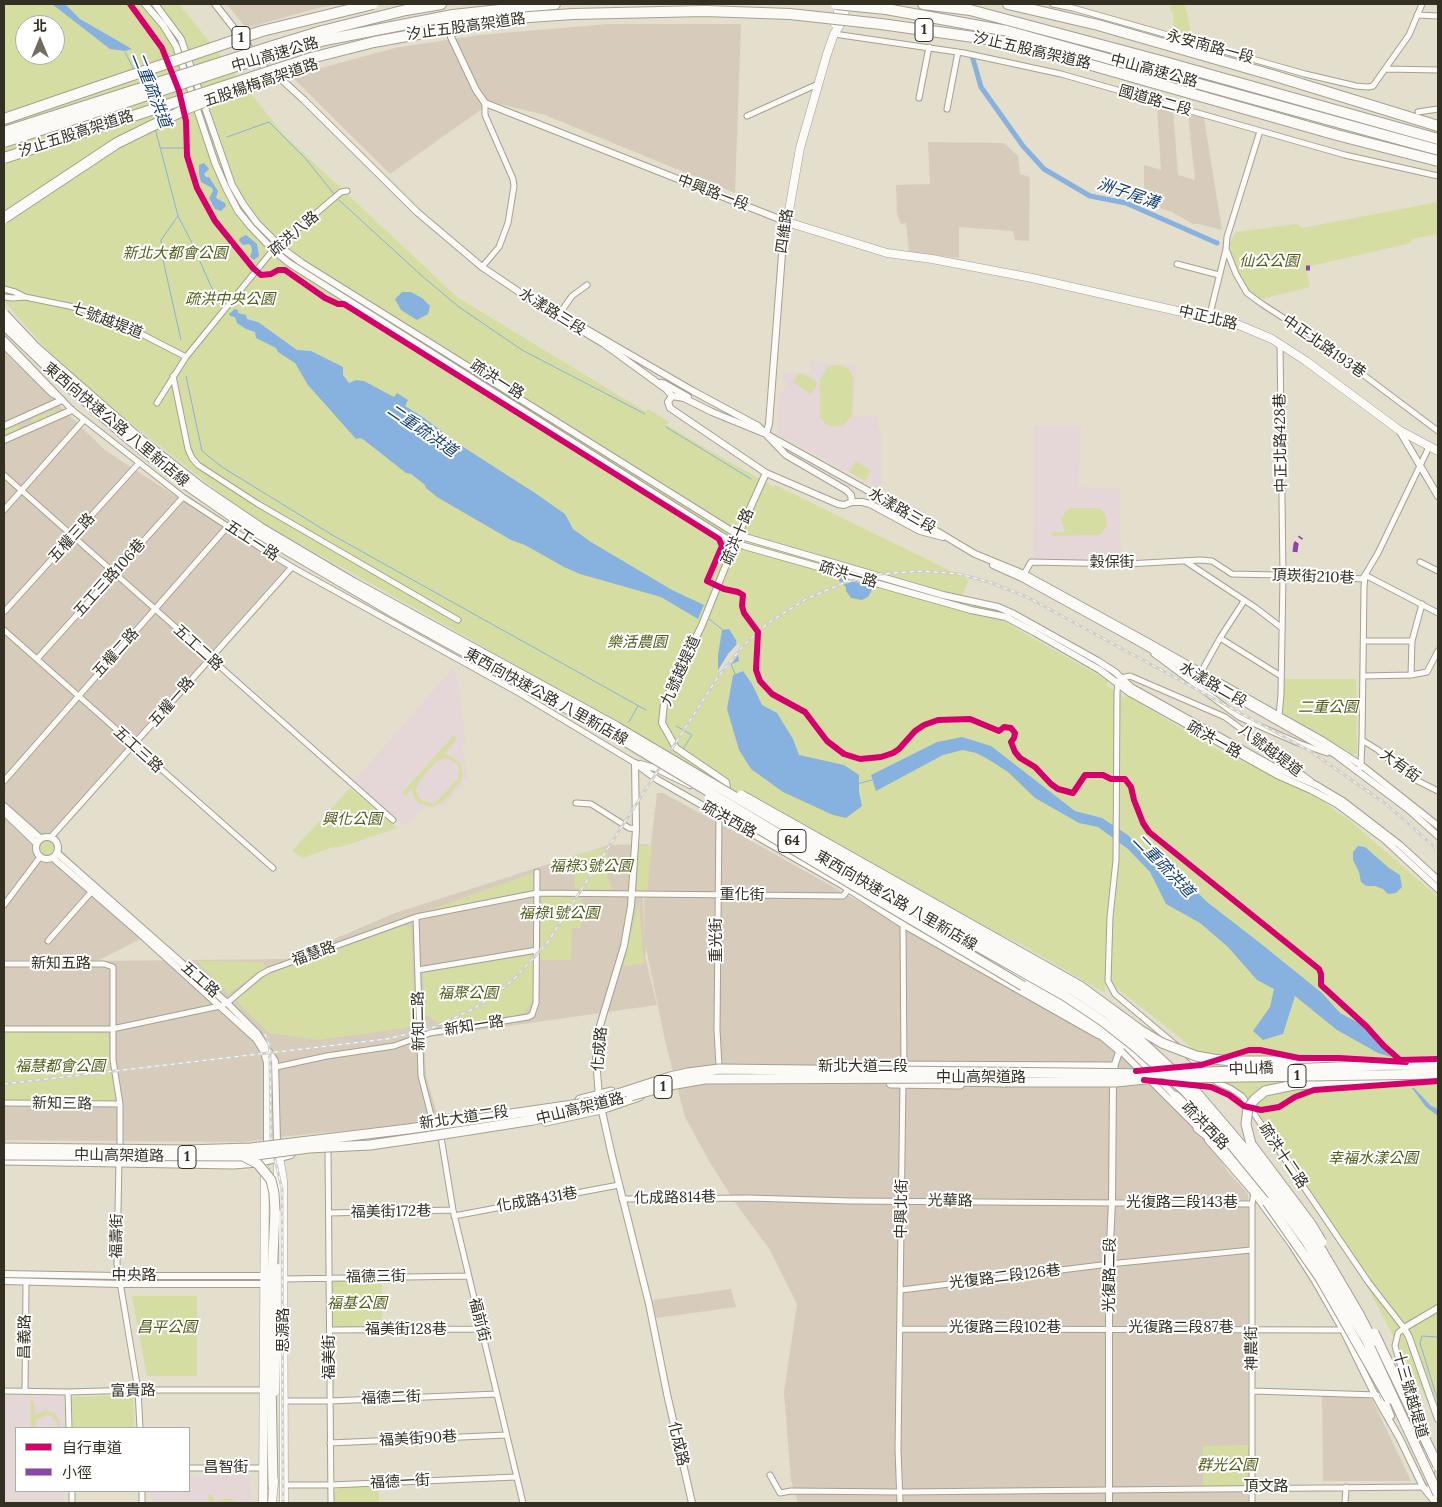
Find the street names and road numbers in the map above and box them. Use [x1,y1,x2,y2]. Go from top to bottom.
street label: 汐止五股高架道路 [405,10,527,44]
road number: 1 [915,18,933,42]
road number: 1 [232,26,250,49]
street label: 永安南路一段 [1164,27,1256,67]
street label: 汐止五股高架道路 [972,29,1092,73]
street label: 中山高速公路 [229,34,321,76]
street label: 中山高速公路 [1108,51,1200,91]
street label: 五股楊梅高架道路 [201,55,321,111]
street label: 國道路二段 [1116,82,1194,120]
street label: 汐止五股高架道路 [16,107,136,161]
street label: 中興路一段 [675,171,751,215]
street label: 四維路 [773,207,797,255]
street label: 疏洪八路 [265,208,323,260]
street label: 水漾路三段 [515,284,589,340]
street label: 七號越堤道 [69,299,145,343]
street label: 中正北路 [1177,302,1239,334]
street label: 中正北路193巷 [1279,312,1369,382]
street label: 疏洪一路 [467,356,527,404]
street label: 東西向快速公路 八里新店線 [40,359,192,491]
street label: 中正北路428巷 [1271,393,1291,493]
street label: 水漾路三段 [865,484,939,538]
street label: 疏洪十路 [718,506,758,568]
street label: 五權三路 [45,510,99,566]
street label: 五工一路 [222,517,282,565]
street label: 五工三路106巷 [70,535,150,621]
street label: 穀保街 [1090,554,1134,572]
street label: 疏洪一路 [817,558,879,592]
street label: 頂崁街210巷 [1271,567,1355,587]
street label: 五工二路 [170,621,226,675]
street label: 五權二路 [89,625,143,681]
street label: 九號越堤道 [658,633,704,709]
street label: 東西向快速公路 八里新店線 [461,645,631,749]
street label: 水漾路二段 [1176,658,1250,712]
street label: 五權一路 [146,673,198,731]
street label: 疏洪一路 [1183,718,1245,762]
street label: 八號越堤道 [1235,721,1305,781]
street label: 五工三路 [110,723,166,777]
street label: 大有街 [1377,745,1423,787]
street label: 疏洪西路 [698,798,760,842]
road number: 64 [778,829,806,852]
street label: 東西向快速公路 八里新店線 [812,847,980,955]
street label: 重化街 [719,886,765,904]
street label: 重光街 [708,918,726,962]
street label: 福慧路 [290,938,338,970]
street label: 新知五路 [31,955,91,973]
street label: 五工路 [177,958,223,1002]
street label: 新知二路 [409,991,429,1051]
street label: 新知一路 [443,1012,505,1040]
street label: 化成路 [589,1026,611,1072]
street label: 新北大道二段 [818,1058,908,1076]
street label: 中山橋 [1228,1059,1274,1079]
road number: 1 [1288,1064,1306,1088]
street label: 中山高架道路 [936,1069,1026,1087]
road number: 1 [654,1076,672,1098]
street label: 中山高架道路 [534,1089,626,1129]
street label: 新知三路 [32,1094,92,1114]
street label: 疏洪西路 [1178,1098,1232,1154]
street label: 新北大道二段 [418,1103,510,1133]
street label: 疏洪十二路 [1255,1120,1311,1192]
street label: 中山高架道路 [74,1146,164,1166]
road number: 1 [178,1146,196,1168]
street label: 中興北街 [892,1179,912,1239]
street label: 化成路431巷 [495,1184,579,1216]
street label: 化成路814巷 [634,1188,716,1208]
street label: 光華路 [927,1192,973,1210]
street label: 光復路二段143巷 [1126,1194,1238,1212]
street label: 福美街172巷 [351,1202,431,1222]
street label: 福壽街 [108,1213,126,1259]
street label: 光復路二段 [1100,1237,1120,1313]
street label: 光復路二段126巷 [948,1261,1062,1293]
street label: 中央路 [112,1267,156,1285]
street label: 福德三街 [346,1267,406,1287]
street label: 福前街 [465,1296,493,1344]
street label: 思源路 [275,1308,293,1352]
street label: 昌義路 [16,1314,34,1360]
street label: 光復路二段102巷 [949,1319,1061,1337]
street label: 光復路二段87巷 [1128,1319,1234,1337]
street label: 福美街128巷 [365,1321,447,1339]
street label: 神農街 [1243,1325,1261,1371]
street label: 福美街 [321,1335,339,1379]
street label: 十三號越堤道 [1389,1349,1431,1441]
street label: 富貴路 [110,1382,156,1400]
street label: 福德二街 [361,1388,421,1408]
street label: 化成路 [664,1420,692,1468]
street label: 福美街90巷 [379,1428,457,1450]
street label: 昌智街 [204,1459,248,1477]
street label: 福德一街 [370,1471,430,1493]
street label: 頂文路 [1244,1478,1288,1496]

